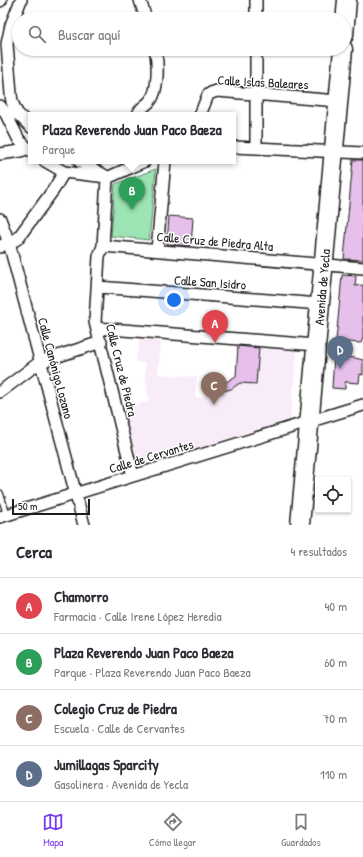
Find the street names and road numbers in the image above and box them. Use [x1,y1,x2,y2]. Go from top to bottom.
street label: Calle Islas Baleares [217,71,309,93]
street label: Calle Cruz de Piedra Alta [156,227,274,255]
street label: Avenida de Yecla [310,248,334,326]
street label: Calle San Isidro [173,271,247,293]
street label: Calle Canónigo Lozano [34,315,78,421]
street label: Calle Cruz de Piedra [102,322,142,418]
street label: Calle de Cervantes [107,435,195,477]

